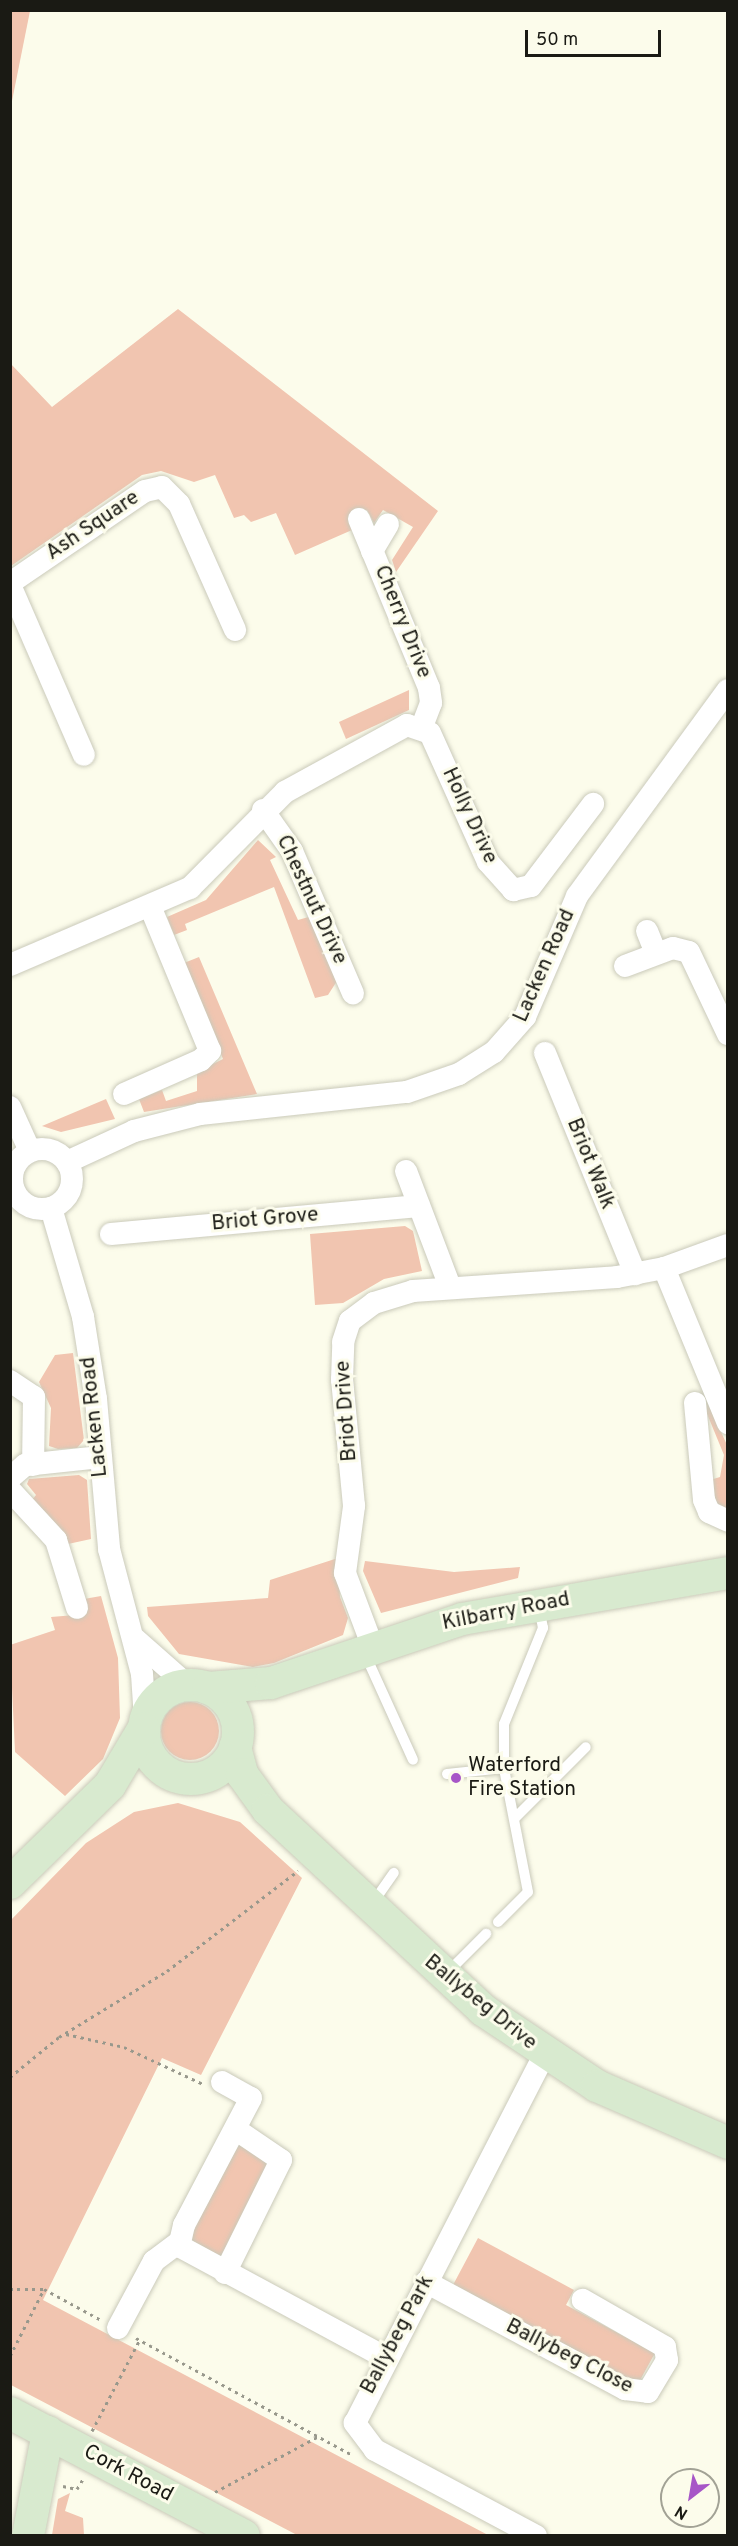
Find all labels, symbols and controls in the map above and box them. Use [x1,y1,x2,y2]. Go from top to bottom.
scale bar [528,18,664,56]
text: 50 m [536,29,578,52]
street label: Ash Square [42,486,144,566]
street label: Cherry Drive [368,562,436,682]
street label: Holly Drive [436,764,502,868]
street label: Chestnut Drive [270,831,352,969]
street label: Lacken Road [509,906,581,1026]
street label: Briot Walk [560,1115,620,1213]
street label: Briot Grove [210,1203,320,1237]
street label: Lacken Road [76,1356,114,1478]
street label: Briot Drive [331,1360,363,1462]
street label: Kilbarry Road [440,1587,572,1637]
place label: Waterford Fire Station [468,1753,576,1803]
marker: Waterford Fire Station [449,1771,463,1785]
street label: Ballybeg Drive [419,1950,541,2056]
street label: Ballybeg Park [356,2271,440,2399]
street label: Ballybeg Close [501,2314,637,2400]
street label: Cork Road [79,2440,177,2508]
north arrow [660,2468,720,2528]
text: N [672,2500,692,2523]

